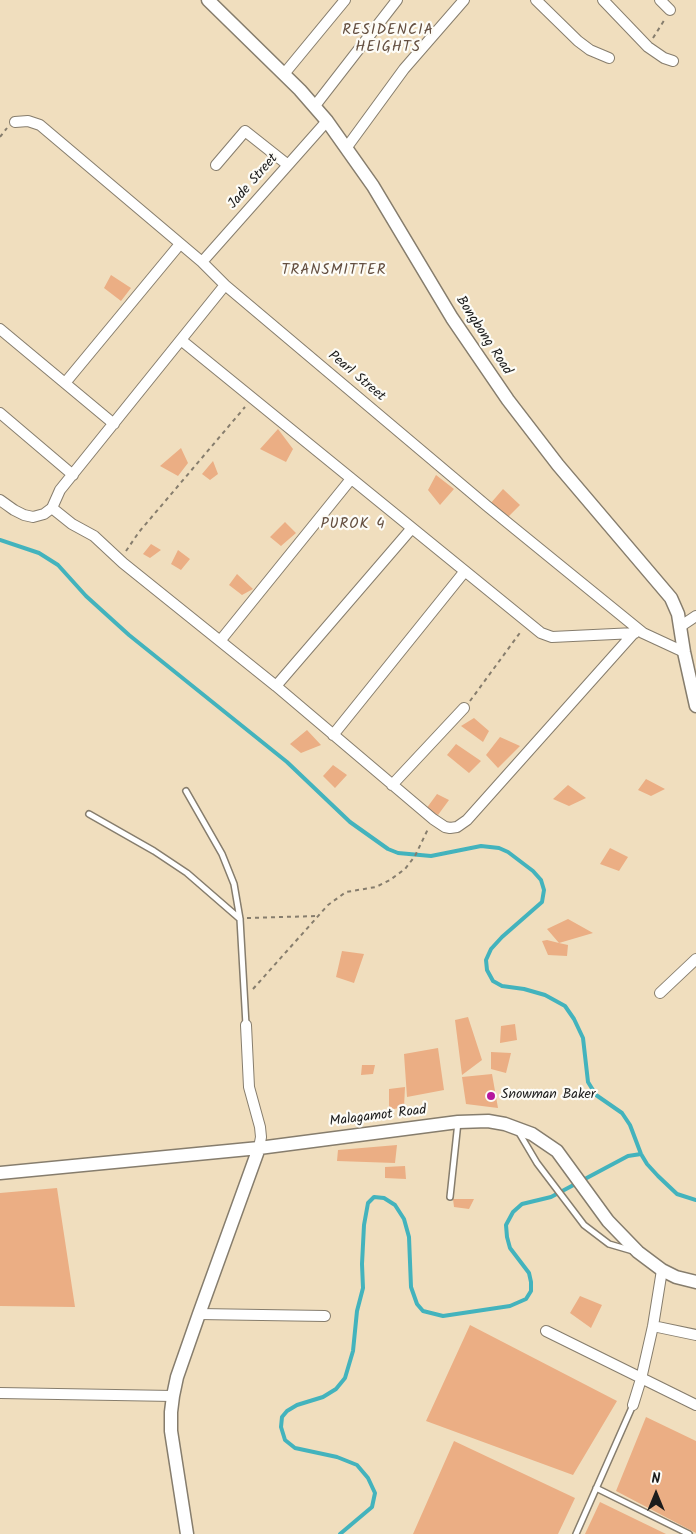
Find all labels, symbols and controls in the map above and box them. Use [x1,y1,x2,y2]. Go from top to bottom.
district label: RESIDENCIA HEIGHTS [341,22,435,57]
street label: Jade Street [226,151,282,213]
district label: TRANSMITTER [280,262,388,280]
street label: Bongbong Road [451,293,515,379]
street label: Pearl Street [324,348,388,406]
district label: PUROK 4 [320,516,386,534]
place label: Snowman Baker [501,1088,595,1104]
marker: Snowman Baker [485,1090,497,1102]
street label: Malagamot Road [329,1103,427,1131]
text: N [652,1468,660,1490]
north arrow [631,1469,681,1519]

